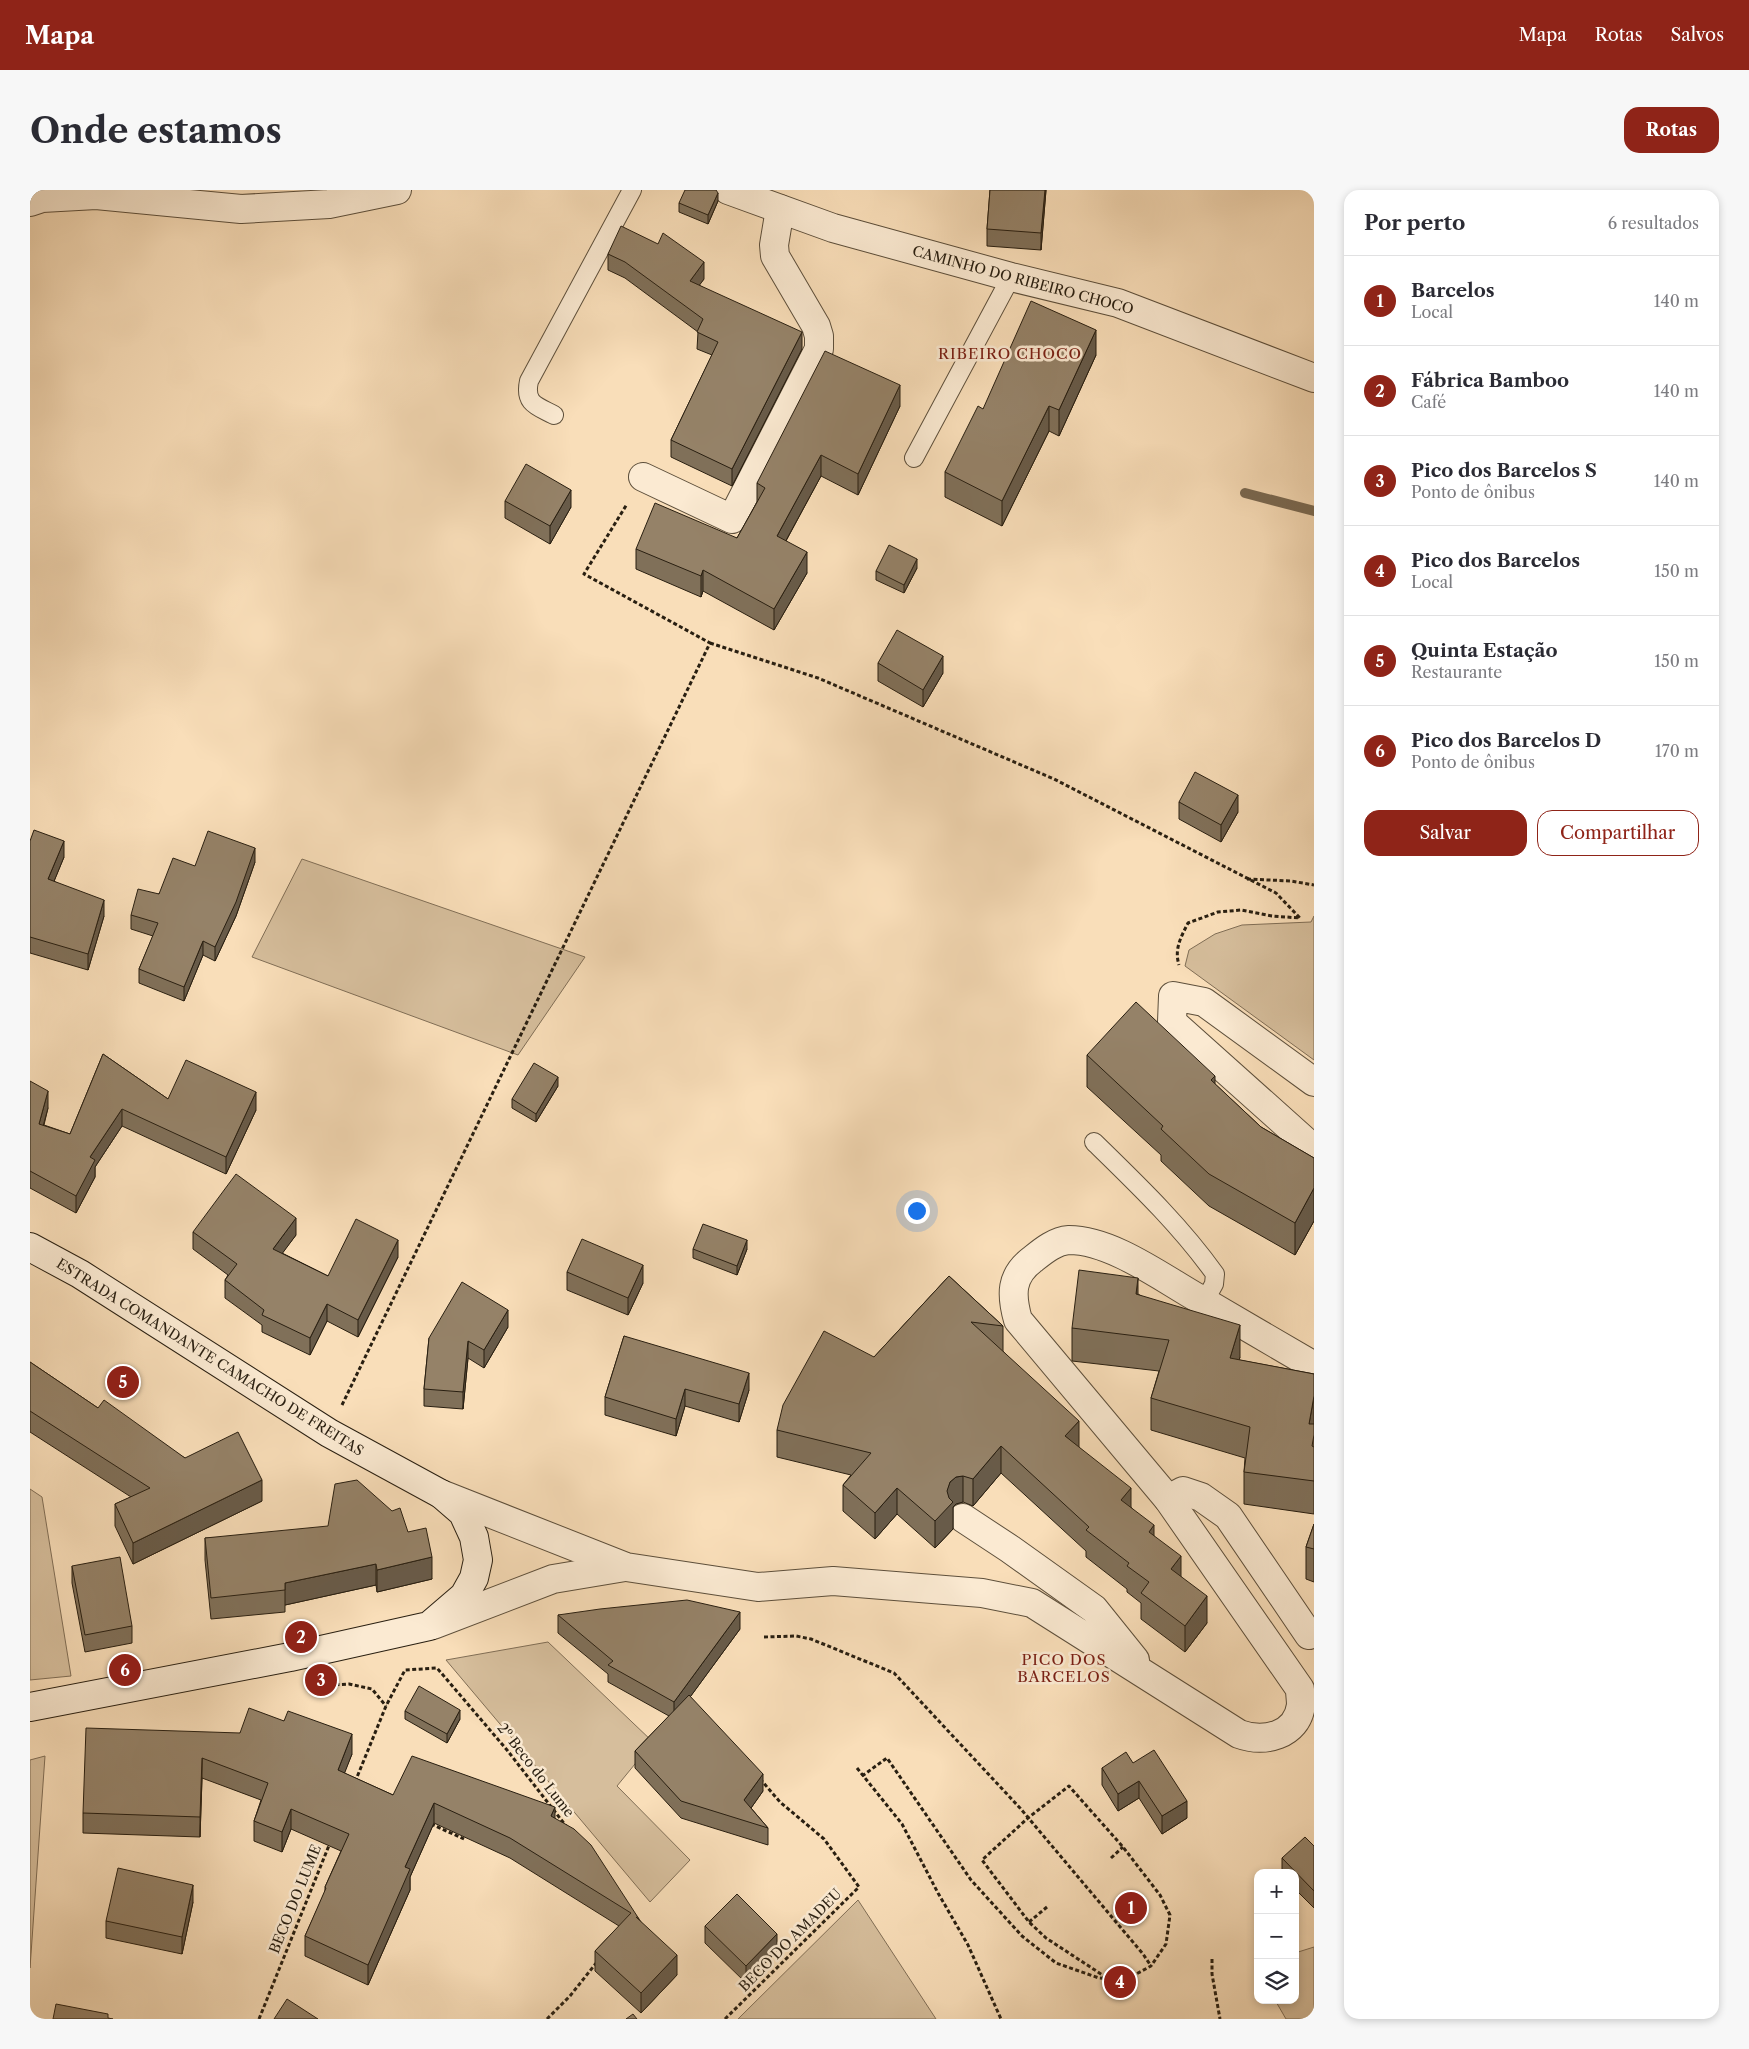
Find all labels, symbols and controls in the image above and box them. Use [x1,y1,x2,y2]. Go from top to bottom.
text: Mapa [25,21,94,50]
text: Mapa [1519,24,1567,46]
text: Rotas [1595,24,1643,46]
text: Salvos [1671,24,1724,46]
button: Rotas [1624,107,1719,153]
text: Onde estamos [30,109,282,152]
text: Por perto [1364,210,1465,235]
text: 6 resultados [1608,213,1699,233]
street label: CAMINHO DO RIBEIRO CHOCO [910,242,1136,318]
text: Barcelos [1411,279,1495,302]
text: 1 [1376,291,1384,311]
text: 140 m [1654,291,1699,311]
text: Local [1411,302,1453,322]
district label: RIBEIRO CHOCO [938,344,1082,363]
text: Fábrica Bamboo [1411,369,1569,392]
text: 2 [1375,381,1385,401]
text: 140 m [1654,381,1699,401]
text: Café [1411,392,1446,412]
text: Pico dos Barcelos S [1411,459,1597,482]
text: 3 [1375,471,1385,491]
text: 140 m [1654,471,1699,491]
text: Ponto de ônibus [1411,482,1535,502]
text: Pico dos Barcelos [1411,549,1580,572]
text: 4 [1375,561,1385,581]
text: 150 m [1654,561,1699,581]
text: Local [1411,572,1453,592]
text: Quinta Estação [1411,639,1557,662]
text: 5 [1376,651,1384,671]
text: 150 m [1654,651,1699,671]
text: Restaurante [1411,662,1502,682]
text: Pico dos Barcelos D [1411,729,1601,752]
text: 6 [1375,741,1385,761]
text: 170 m [1655,741,1699,761]
text: Ponto de ônibus [1411,752,1535,772]
button: Salvar [1364,810,1527,856]
button: Compartilhar [1537,810,1699,856]
your location [904,1198,930,1224]
street label: ESTRADA COMANDANTE CAMACHO DE FREITAS [53,1254,367,1460]
pin: 5 [107,1363,139,1401]
pin: 2 [285,1618,317,1656]
district label: PICO DOS BARCELOS [1017,1650,1111,1686]
pin: 6 [109,1651,141,1689]
pin: 3 [305,1661,337,1699]
street label: 2º Beco do Lume [494,1719,578,1821]
street label: BECO DO LUME [265,1842,325,1956]
map controls [1254,1869,1299,2004]
button: + [1254,1869,1299,1914]
street label: BECO DO AMADEU [735,1885,845,1995]
pin: 1 [1115,1889,1147,1927]
button: − [1254,1914,1299,1959]
button: layers [1254,1959,1299,2004]
pin: 4 [1104,1963,1136,2001]

